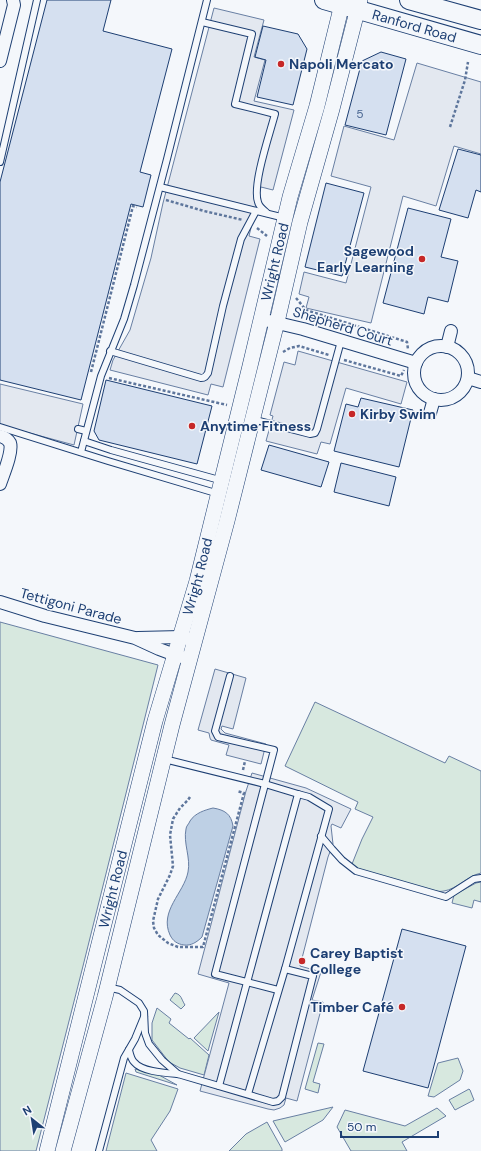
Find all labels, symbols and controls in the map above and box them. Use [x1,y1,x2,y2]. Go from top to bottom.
street label: Ranford Road [370,5,458,46]
place label: Napoli Mercato [289,55,393,73]
marker: Napoli Mercato [276,59,286,69]
house number: 5 [356,106,364,122]
street label: Wright Road [257,221,293,303]
place label: Sagewood Early Learning [317,242,414,276]
marker: Sagewood Early Learning [417,254,427,264]
street label: Shepherd Court [291,302,395,350]
place label: Kirby Swim [360,405,436,423]
marker: Kirby Swim [347,409,357,419]
place label: Anytime Fitness [200,417,311,435]
marker: Anytime Fitness [187,421,197,431]
street label: Wright Road [178,536,216,617]
street label: Tettigoni Parade [18,584,124,628]
street label: Wright Road [94,848,131,930]
place label: Carey Baptist College [310,944,403,978]
marker: Carey Baptist College [297,956,307,966]
place label: Timber Café [310,998,394,1016]
marker: Timber Café [397,1002,407,1012]
north arrow [12,1099,52,1139]
text: N [20,1102,34,1118]
scale bar [341,1113,438,1139]
text: 50 m [347,1119,376,1135]

